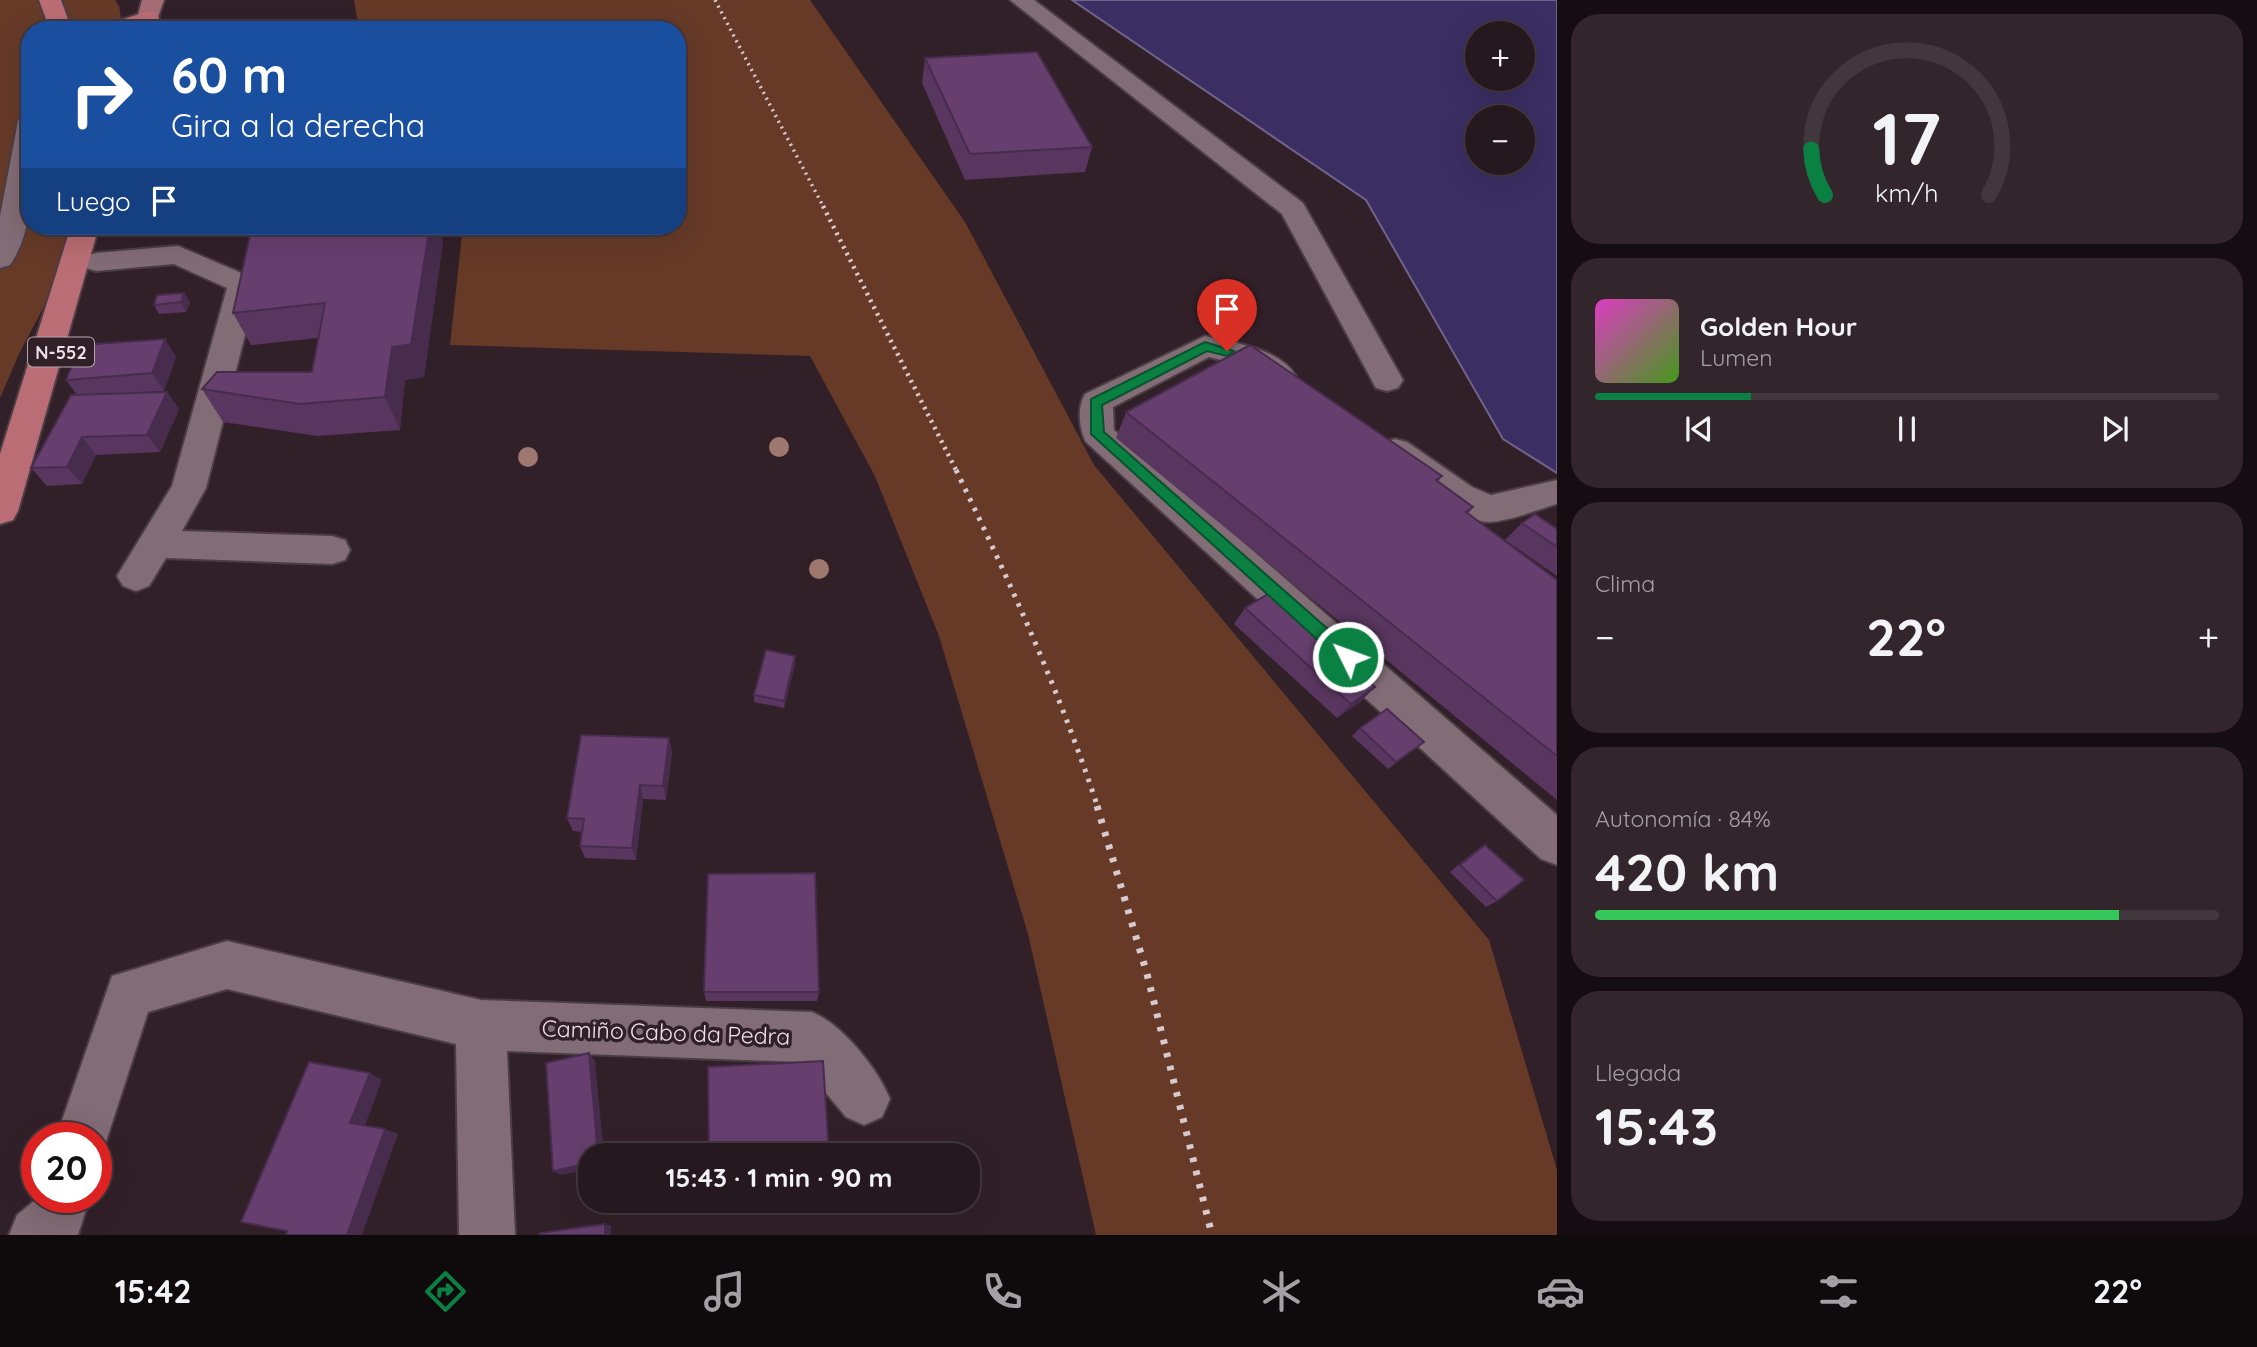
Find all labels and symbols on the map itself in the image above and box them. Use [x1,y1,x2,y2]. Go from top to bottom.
pin [1197,279,1257,351]
road number: N-552 [28,338,94,366]
position arrow [1311,620,1385,694]
street label: Camiño Cabo da Pedra [541,1013,791,1051]
speed limit sign: 20 [21,1122,112,1213]

